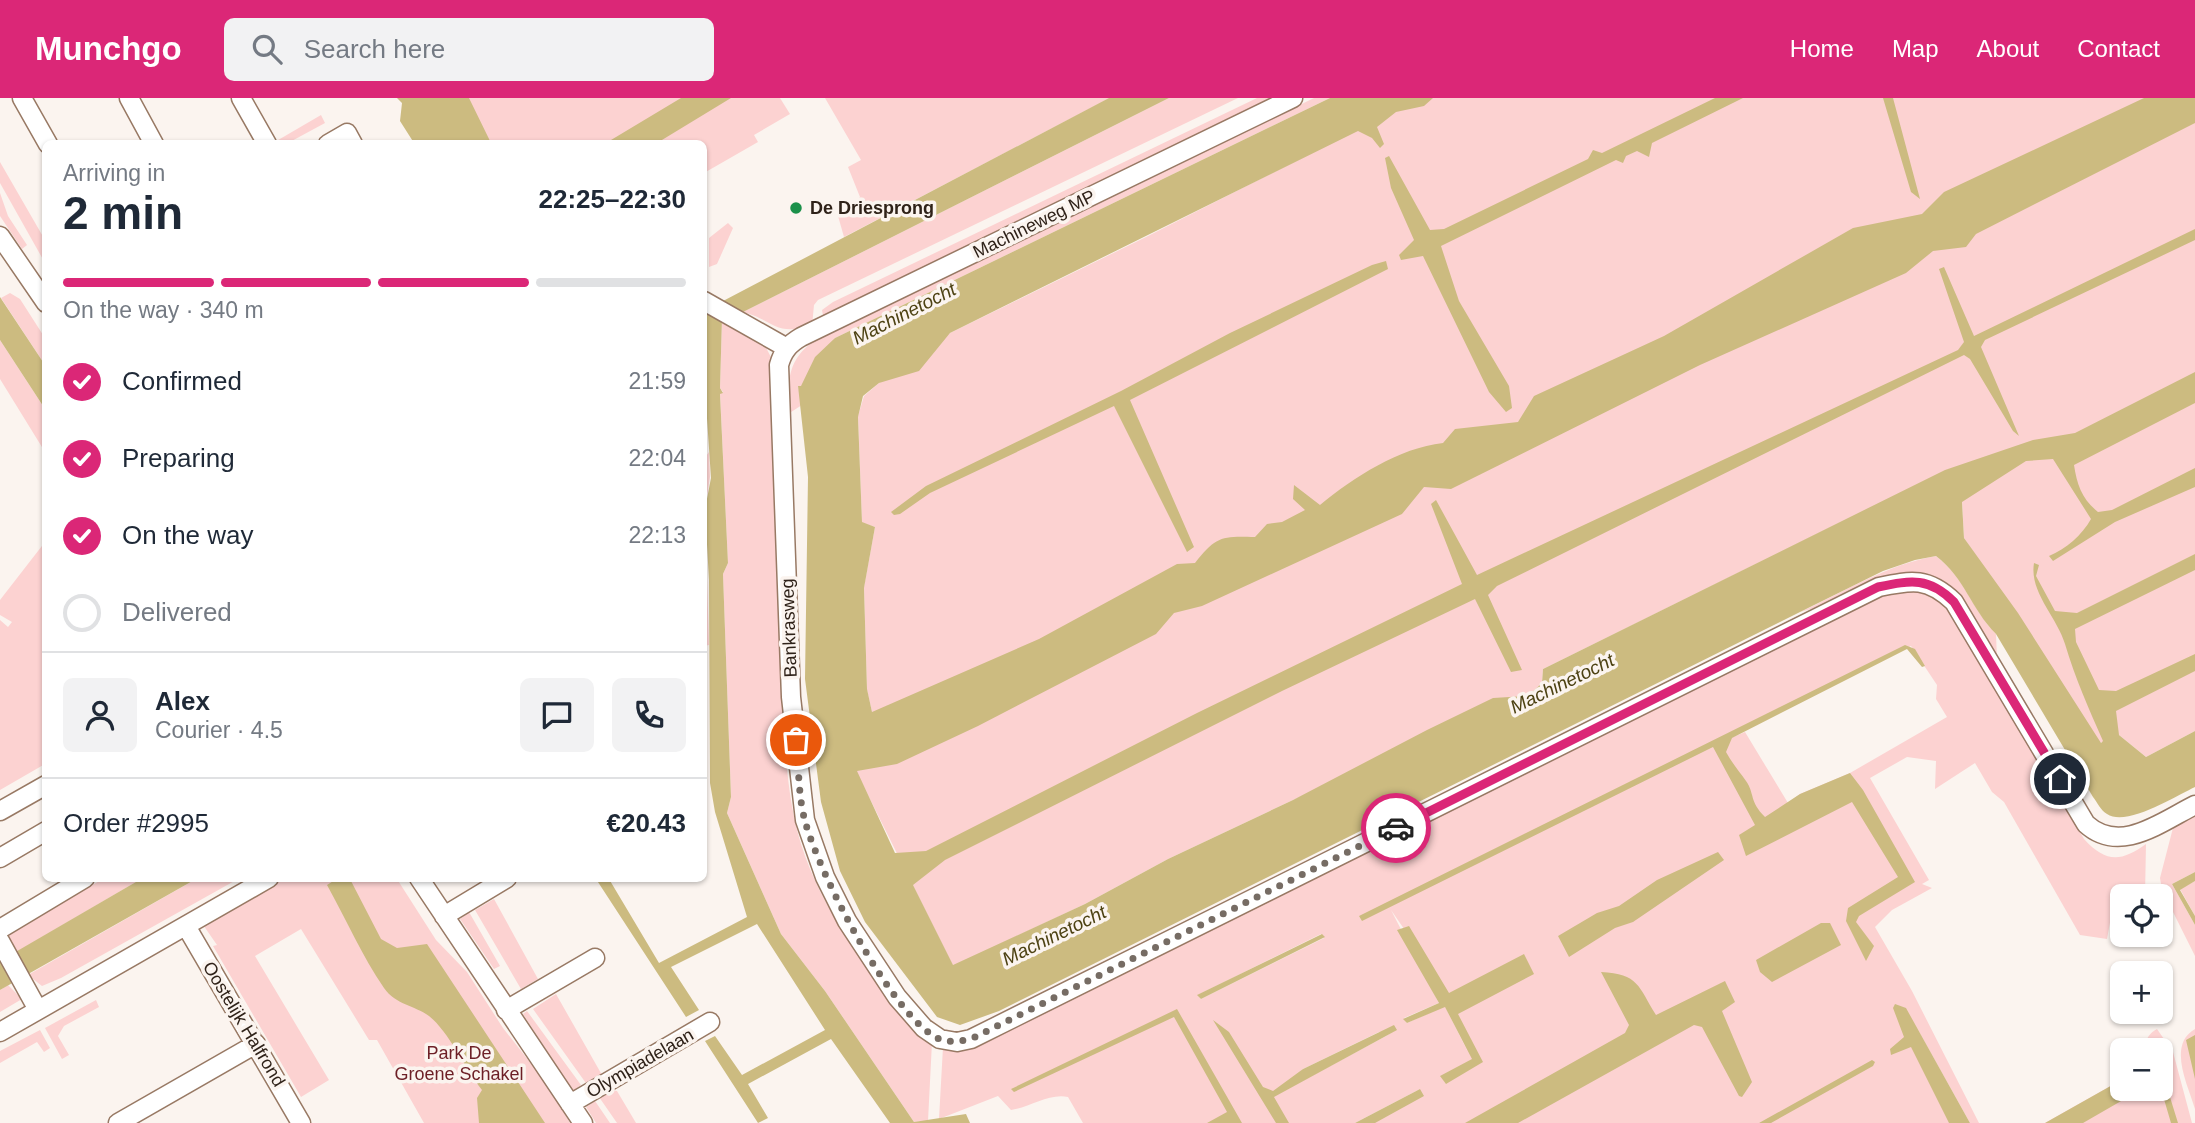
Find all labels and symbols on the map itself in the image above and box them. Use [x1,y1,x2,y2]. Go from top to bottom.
street label: Machineweg MP [970,186,1098,262]
place label: De Driesprong [810,198,934,218]
marker: De Driesprong [788,200,804,216]
water label: Machinetocht [849,278,960,348]
street label: Bankrasweg [777,578,801,678]
water label: Machinetocht [1507,649,1618,718]
pin [766,710,826,770]
pin [2030,749,2090,809]
courier [1361,793,1431,863]
water label: Machinetocht [999,901,1110,970]
street label: Oostelijk Halfrond [199,958,289,1090]
street label: Olympiadelaan [583,1024,697,1102]
park label: Park De Groene Schakel [394,1043,524,1084]

